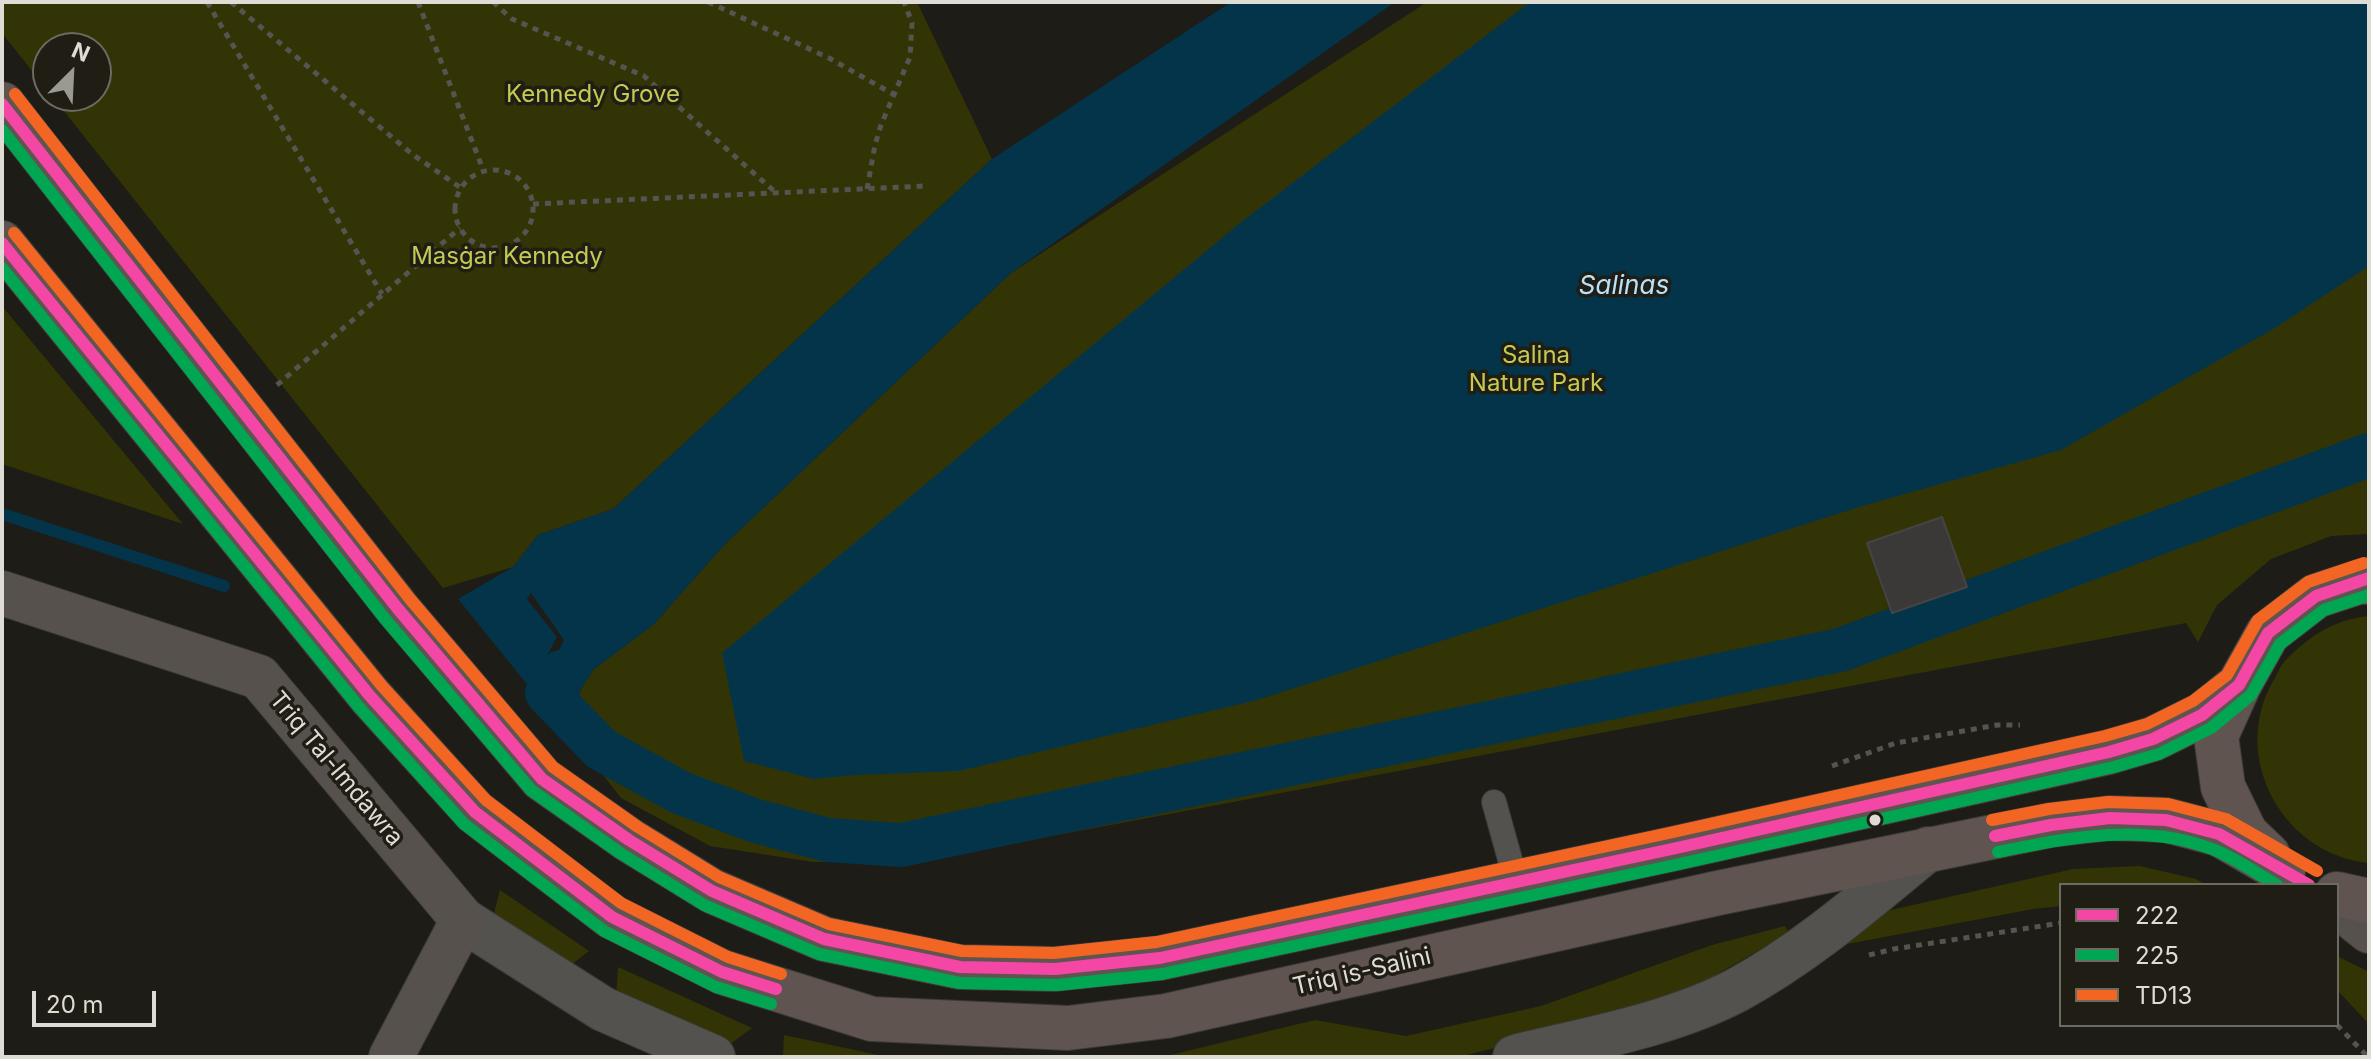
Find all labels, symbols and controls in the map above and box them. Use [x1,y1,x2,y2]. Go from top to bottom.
north arrow [32,32,112,112]
text: N [68,37,94,67]
park label: Kennedy Grove [506,81,680,109]
park label: Masġar Kennedy [411,243,603,271]
water label: Salinas [1579,270,1669,302]
park label: Salina Nature Park [1469,342,1603,398]
street label: Triq Tal-Imdawra [263,686,409,852]
unlabelled marker [1867,812,1883,828]
legend [2059,883,2339,1027]
text: 222 [2135,901,2179,930]
text: 225 [2135,941,2179,970]
street label: Triq is-Salini [1290,942,1434,1002]
scale bar [36,975,160,1025]
text: TD13 [2135,981,2192,1010]
text: 20 m [46,990,104,1019]

